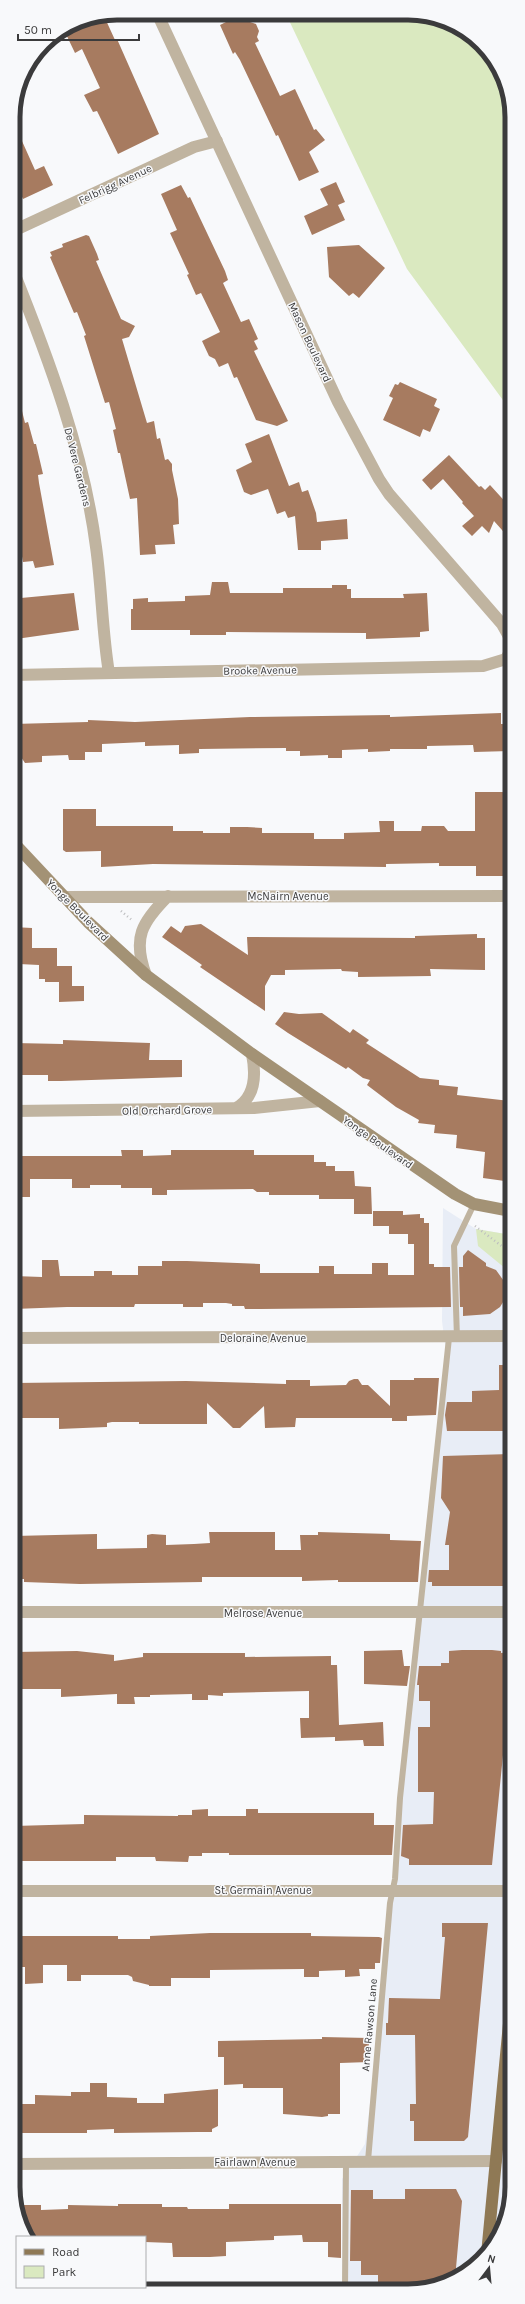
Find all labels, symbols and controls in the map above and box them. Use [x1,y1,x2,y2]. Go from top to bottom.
scale bar [18,16,139,42]
text: 50 m [24,23,52,37]
street label: Felbrigg Avenue [77,162,154,207]
street label: Mason Boulevard [285,300,334,384]
street label: De Vere Gardens [61,426,94,508]
street label: Brooke Avenue [223,663,297,678]
street label: Yonge Boulevard [44,876,112,944]
street label: McNairn Avenue [247,890,329,903]
street label: Old Orchard Grove [122,1103,213,1118]
street label: Yonge Boulevard [340,1113,415,1171]
street label: Deloraine Avenue [220,1332,307,1345]
street label: Melrose Avenue [224,1607,302,1620]
street label: St. Germain Avenue [214,1884,312,1897]
street label: Anne Rawson Lane [359,1978,380,2072]
street label: Fairlawn Avenue [214,2156,296,2169]
legend [16,2236,146,2288]
text: Road [52,2245,80,2259]
north arrow [469,2248,509,2288]
text: N [486,2252,497,2266]
text: Park [52,2265,77,2279]

